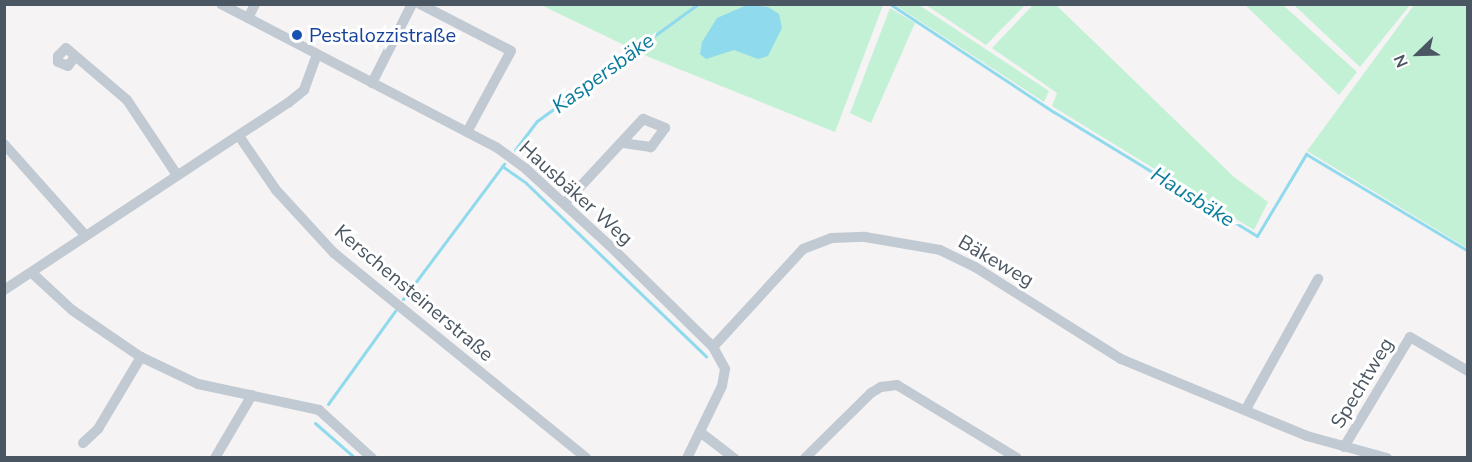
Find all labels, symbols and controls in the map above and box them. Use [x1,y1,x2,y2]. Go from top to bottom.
place label: Pestalozzistraße [309,23,456,47]
north arrow [1388,24,1448,84]
marker: Pestalozzistraße [290,28,304,42]
water label: Kaspersbäke [547,28,659,118]
text: N [1389,51,1414,71]
street label: Hausbäker Weg [514,136,638,250]
water label: Hausbäke [1147,161,1239,233]
street label: Kerschensteinerstraße [330,219,498,367]
street label: Bäkeweg [954,230,1038,292]
street label: Spechtweg [1326,333,1398,433]

